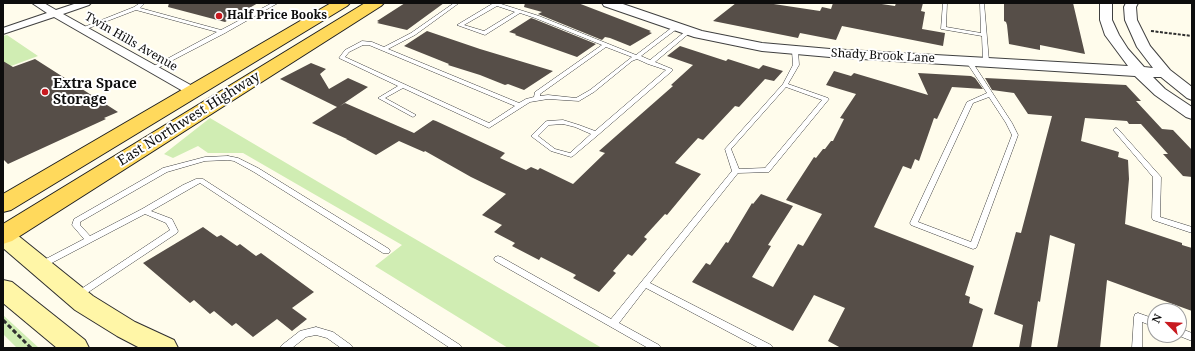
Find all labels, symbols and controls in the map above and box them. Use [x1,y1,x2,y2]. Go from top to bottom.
place label: Half Price Books [227,9,327,23]
street label: Twin Hills Avenue [82,10,180,74]
marker: Half Price Books [214,11,224,21]
street label: Shady Brook Lane [831,46,935,66]
street label: East Northwest Highway [115,68,263,170]
place label: Extra Space Storage [53,76,137,108]
marker: Extra Space Storage [40,87,50,97]
north arrow [1147,303,1187,343]
text: N [1148,311,1165,325]

